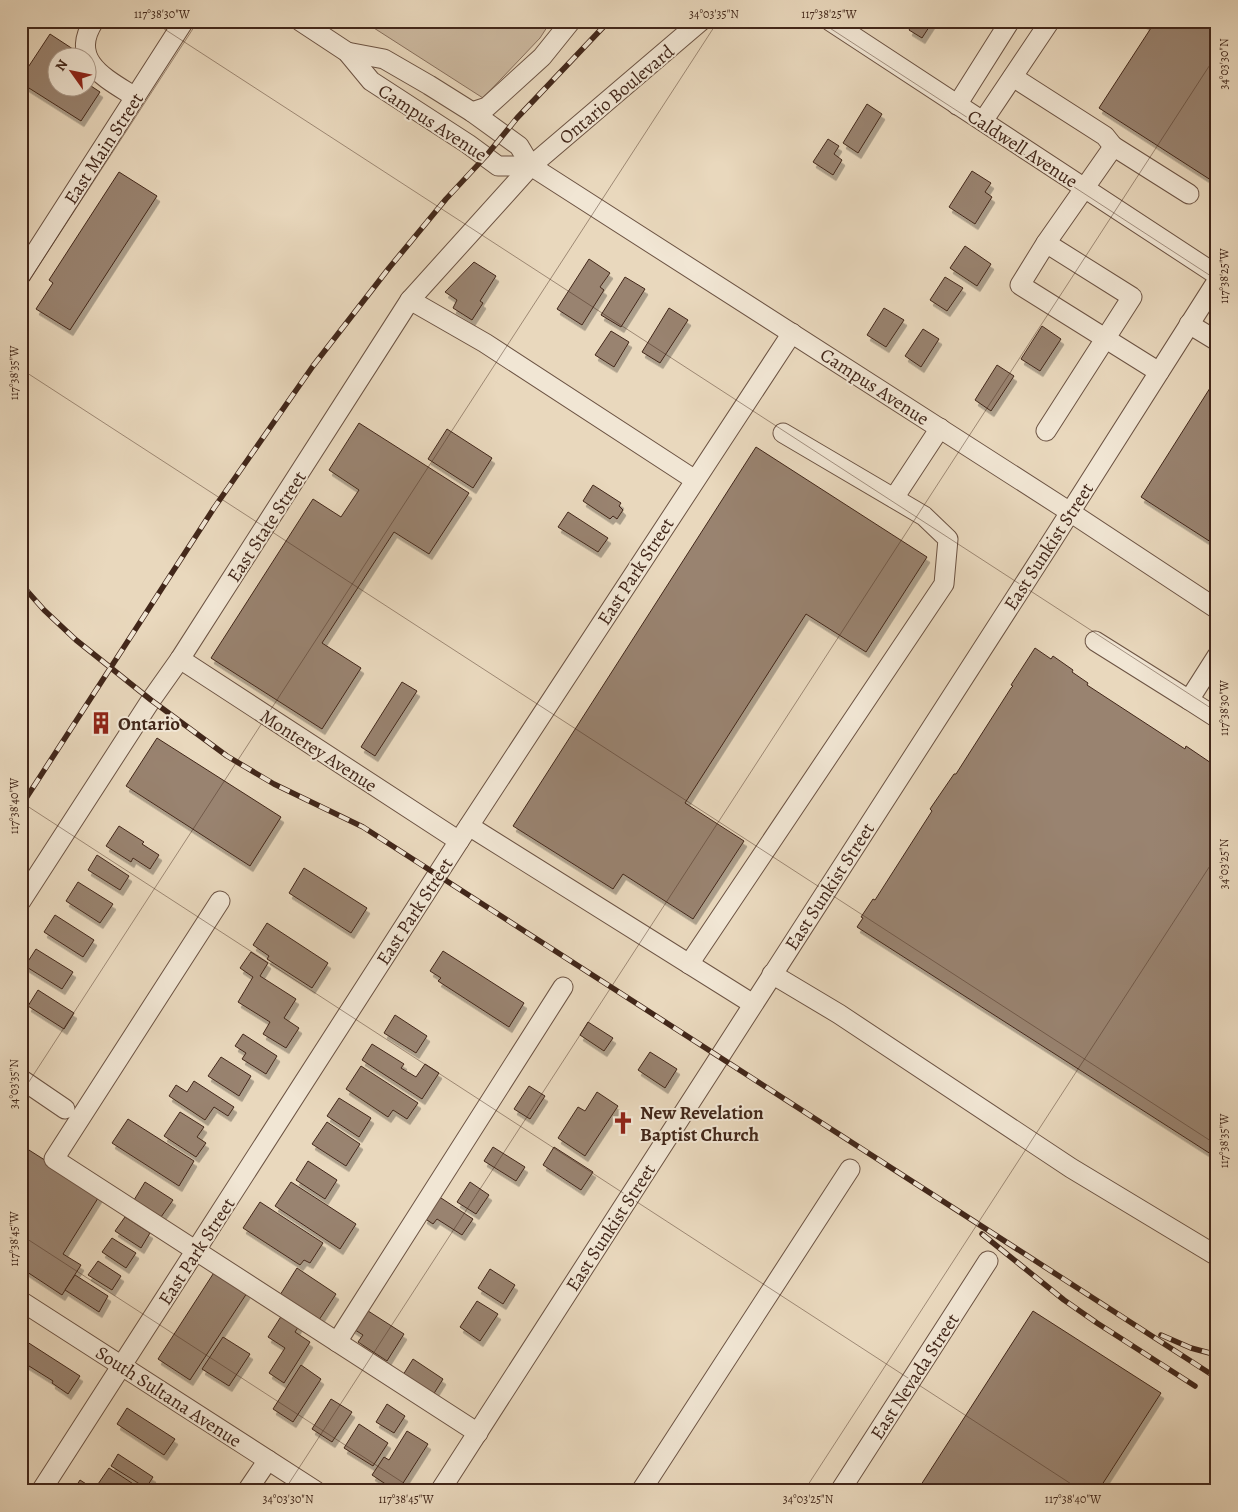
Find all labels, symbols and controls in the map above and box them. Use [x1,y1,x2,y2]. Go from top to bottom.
text: 117°38'30"W [134,6,191,22]
text: 34°03'35"N [689,6,739,22]
text: 117°38'25"W [801,6,858,22]
street label: Ontario Boulevard [554,38,680,151]
text: 34°03'30"N [1216,38,1232,90]
north arrow [48,48,98,98]
text: N [51,56,72,75]
street label: Campus Avenue [373,78,492,168]
street label: East Main Street [58,88,150,209]
street label: Caldwell Avenue [962,103,1083,194]
text: 117°38'25"W [1216,247,1232,304]
street label: Campus Avenue [815,342,934,432]
text: 117°38'35"W [6,345,22,400]
street label: East State Street [221,466,313,587]
street label: East Sunkist Street [998,478,1100,615]
street label: East Park Street [591,513,680,630]
text: 117°38'30"W [1216,679,1232,736]
street label: Monterey Avenue [255,703,382,798]
building icon: Ontario [88,710,114,736]
place label: Ontario [118,711,180,737]
text: 117°38'40"W [6,777,22,834]
street label: East Sunkist Street [779,818,881,955]
text: 34°03'25"N [1216,838,1232,889]
street label: East Park Street [370,853,459,970]
text: 34°03'35"N [6,1059,22,1109]
place label: New Revelation Baptist Church [640,1100,764,1148]
church icon: New Revelation Baptist Church [610,1110,636,1136]
text: 117°38'35"W [1216,1113,1232,1168]
street label: East Sunkist Street [560,1159,662,1296]
street label: East Park Street [152,1193,241,1310]
text: 117°38'45"W [6,1211,22,1267]
street label: East Nevada Street [864,1308,965,1445]
street label: South Sultana Avenue [90,1340,247,1454]
text: 34°03'30"N [262,1491,314,1507]
text: 117°38'45"W [378,1491,434,1507]
text: 34°03'25"N [783,1491,834,1507]
text: 117°38'40"W [1045,1491,1102,1507]

